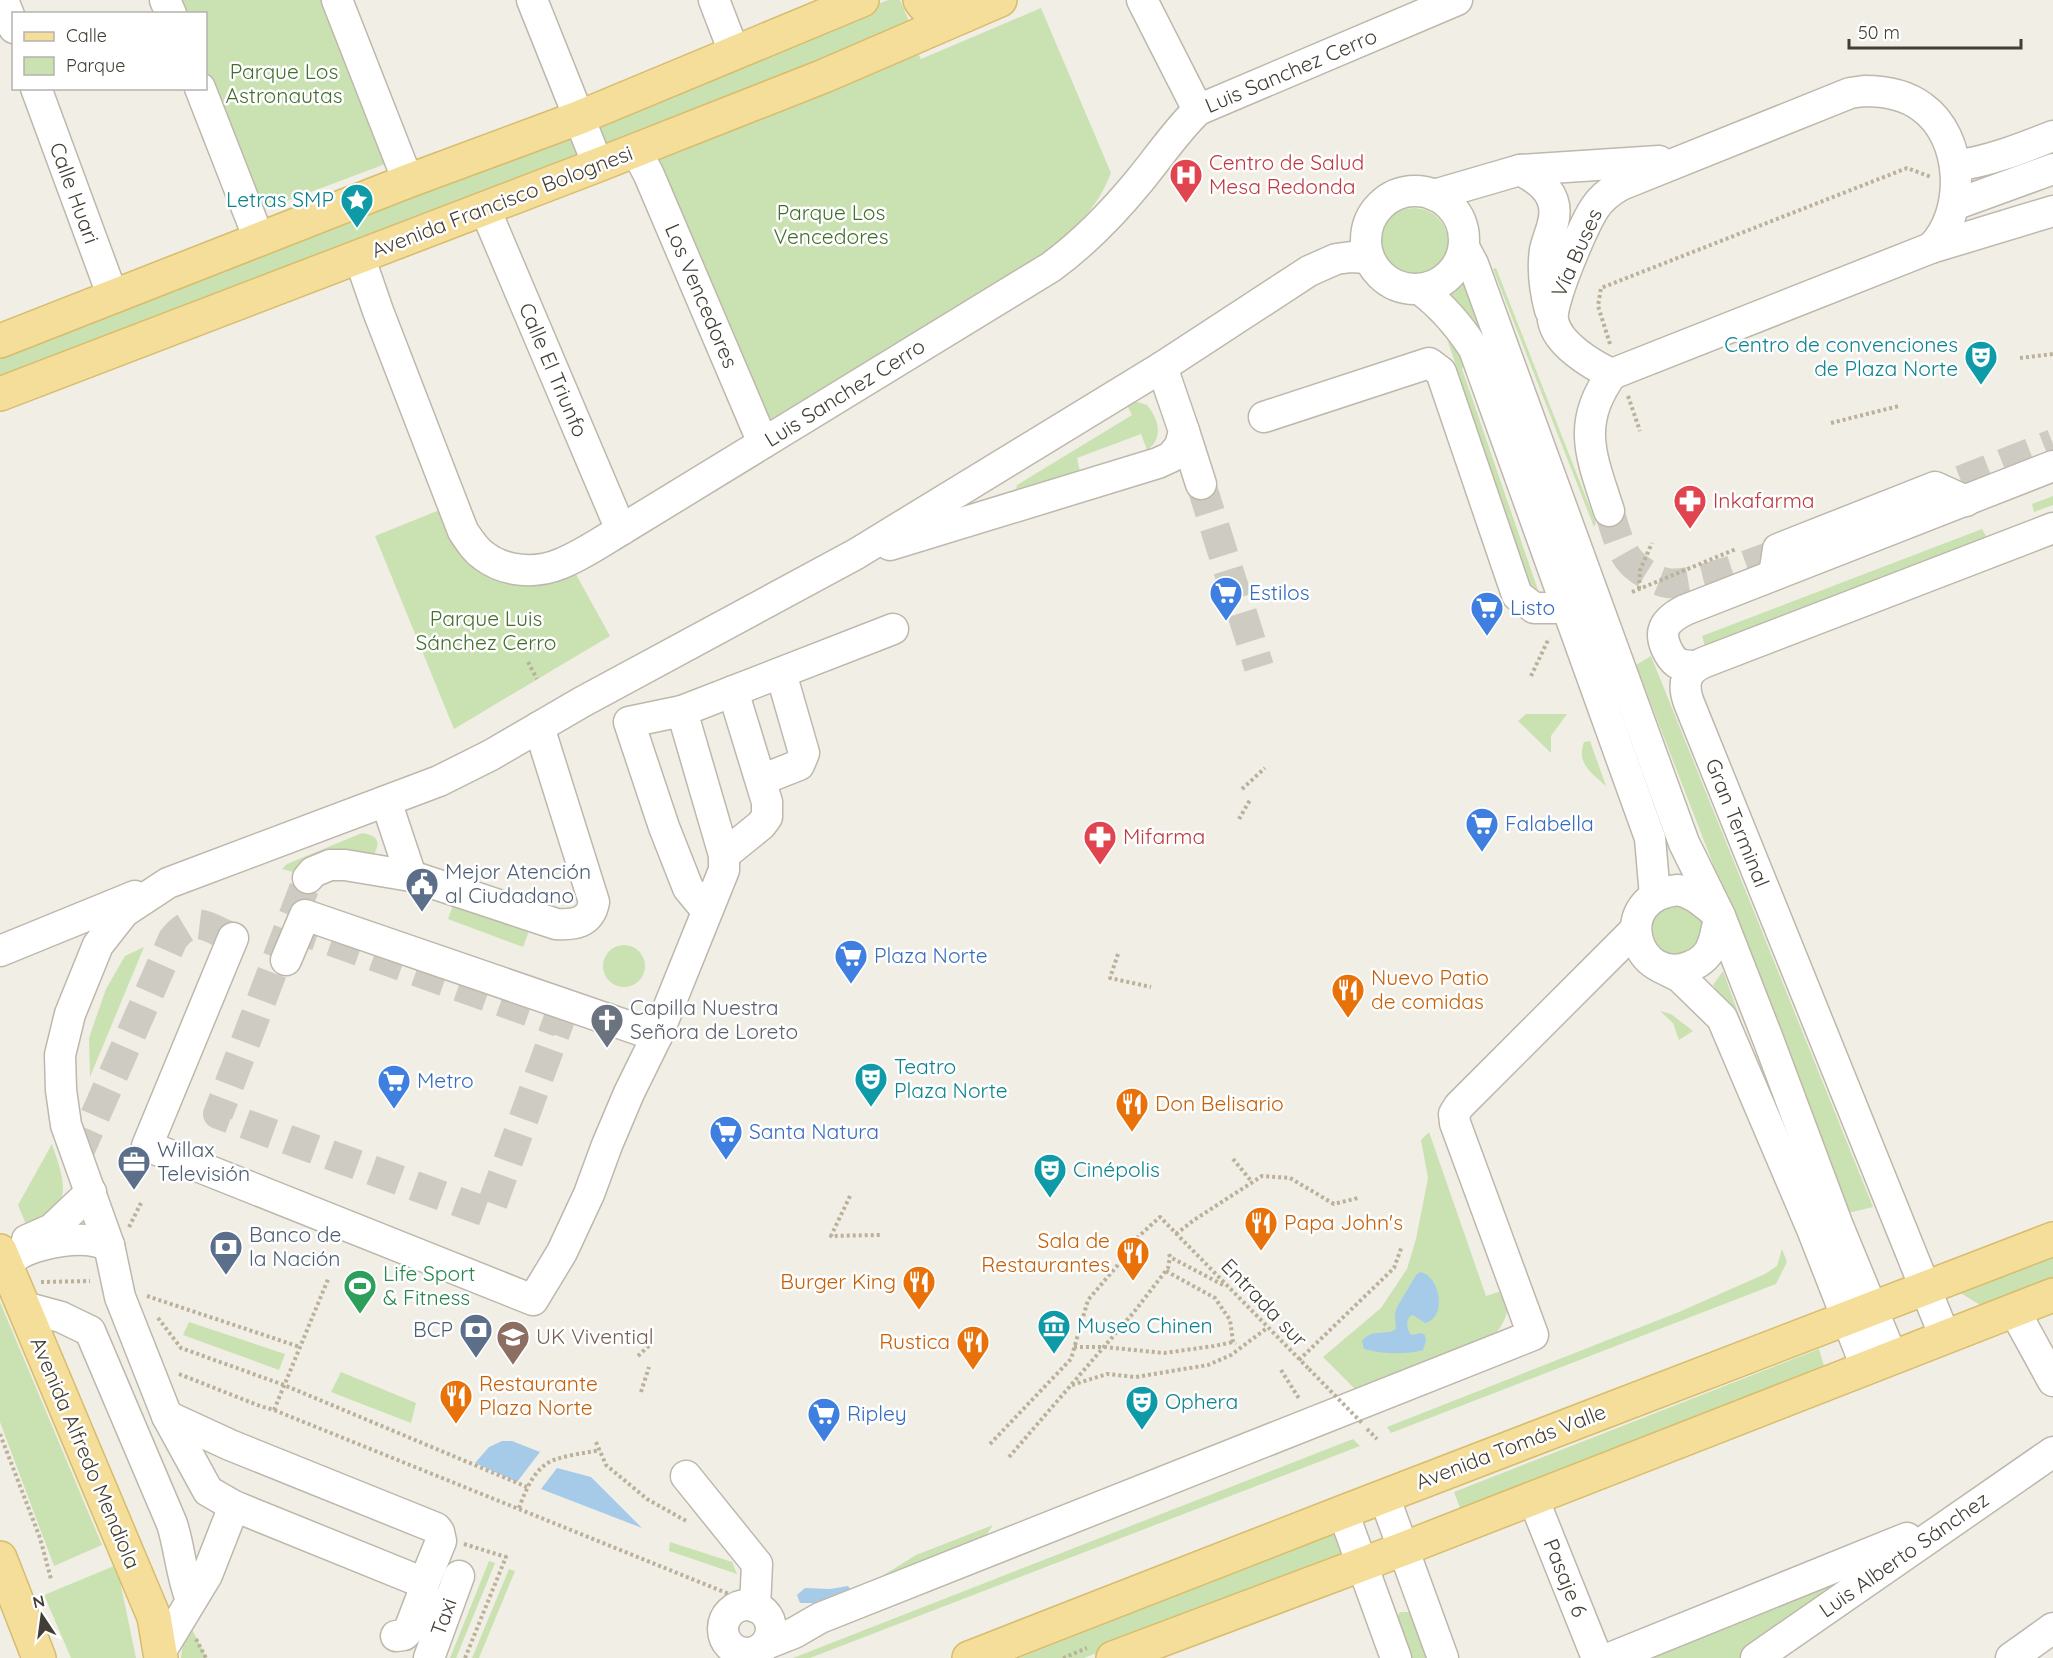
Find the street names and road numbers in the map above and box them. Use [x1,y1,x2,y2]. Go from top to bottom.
street label: Luis Sanchez Cerro [1201,22,1381,118]
street label: Calle Huari [45,138,105,247]
street label: Avenida Francisco Bolognesi [367,139,636,263]
street label: Vía Buses [1545,204,1607,301]
street label: Los Vencedores [660,219,744,372]
street label: Calle El Triunfo [514,298,594,441]
street label: Luis Sanchez Cerro [759,332,930,452]
street label: Gran Terminal [1700,754,1776,891]
street label: Entrada sur [1216,1253,1313,1352]
street label: Avenida Alfredo Mendiola [25,1333,147,1572]
street label: Avenida Tomás Valle [1412,1398,1609,1494]
street label: Luis Alberto Sánchez [1814,1486,1993,1623]
street label: Pasaje 6 [1538,1535,1593,1621]
street label: Taxi [424,1594,462,1639]

